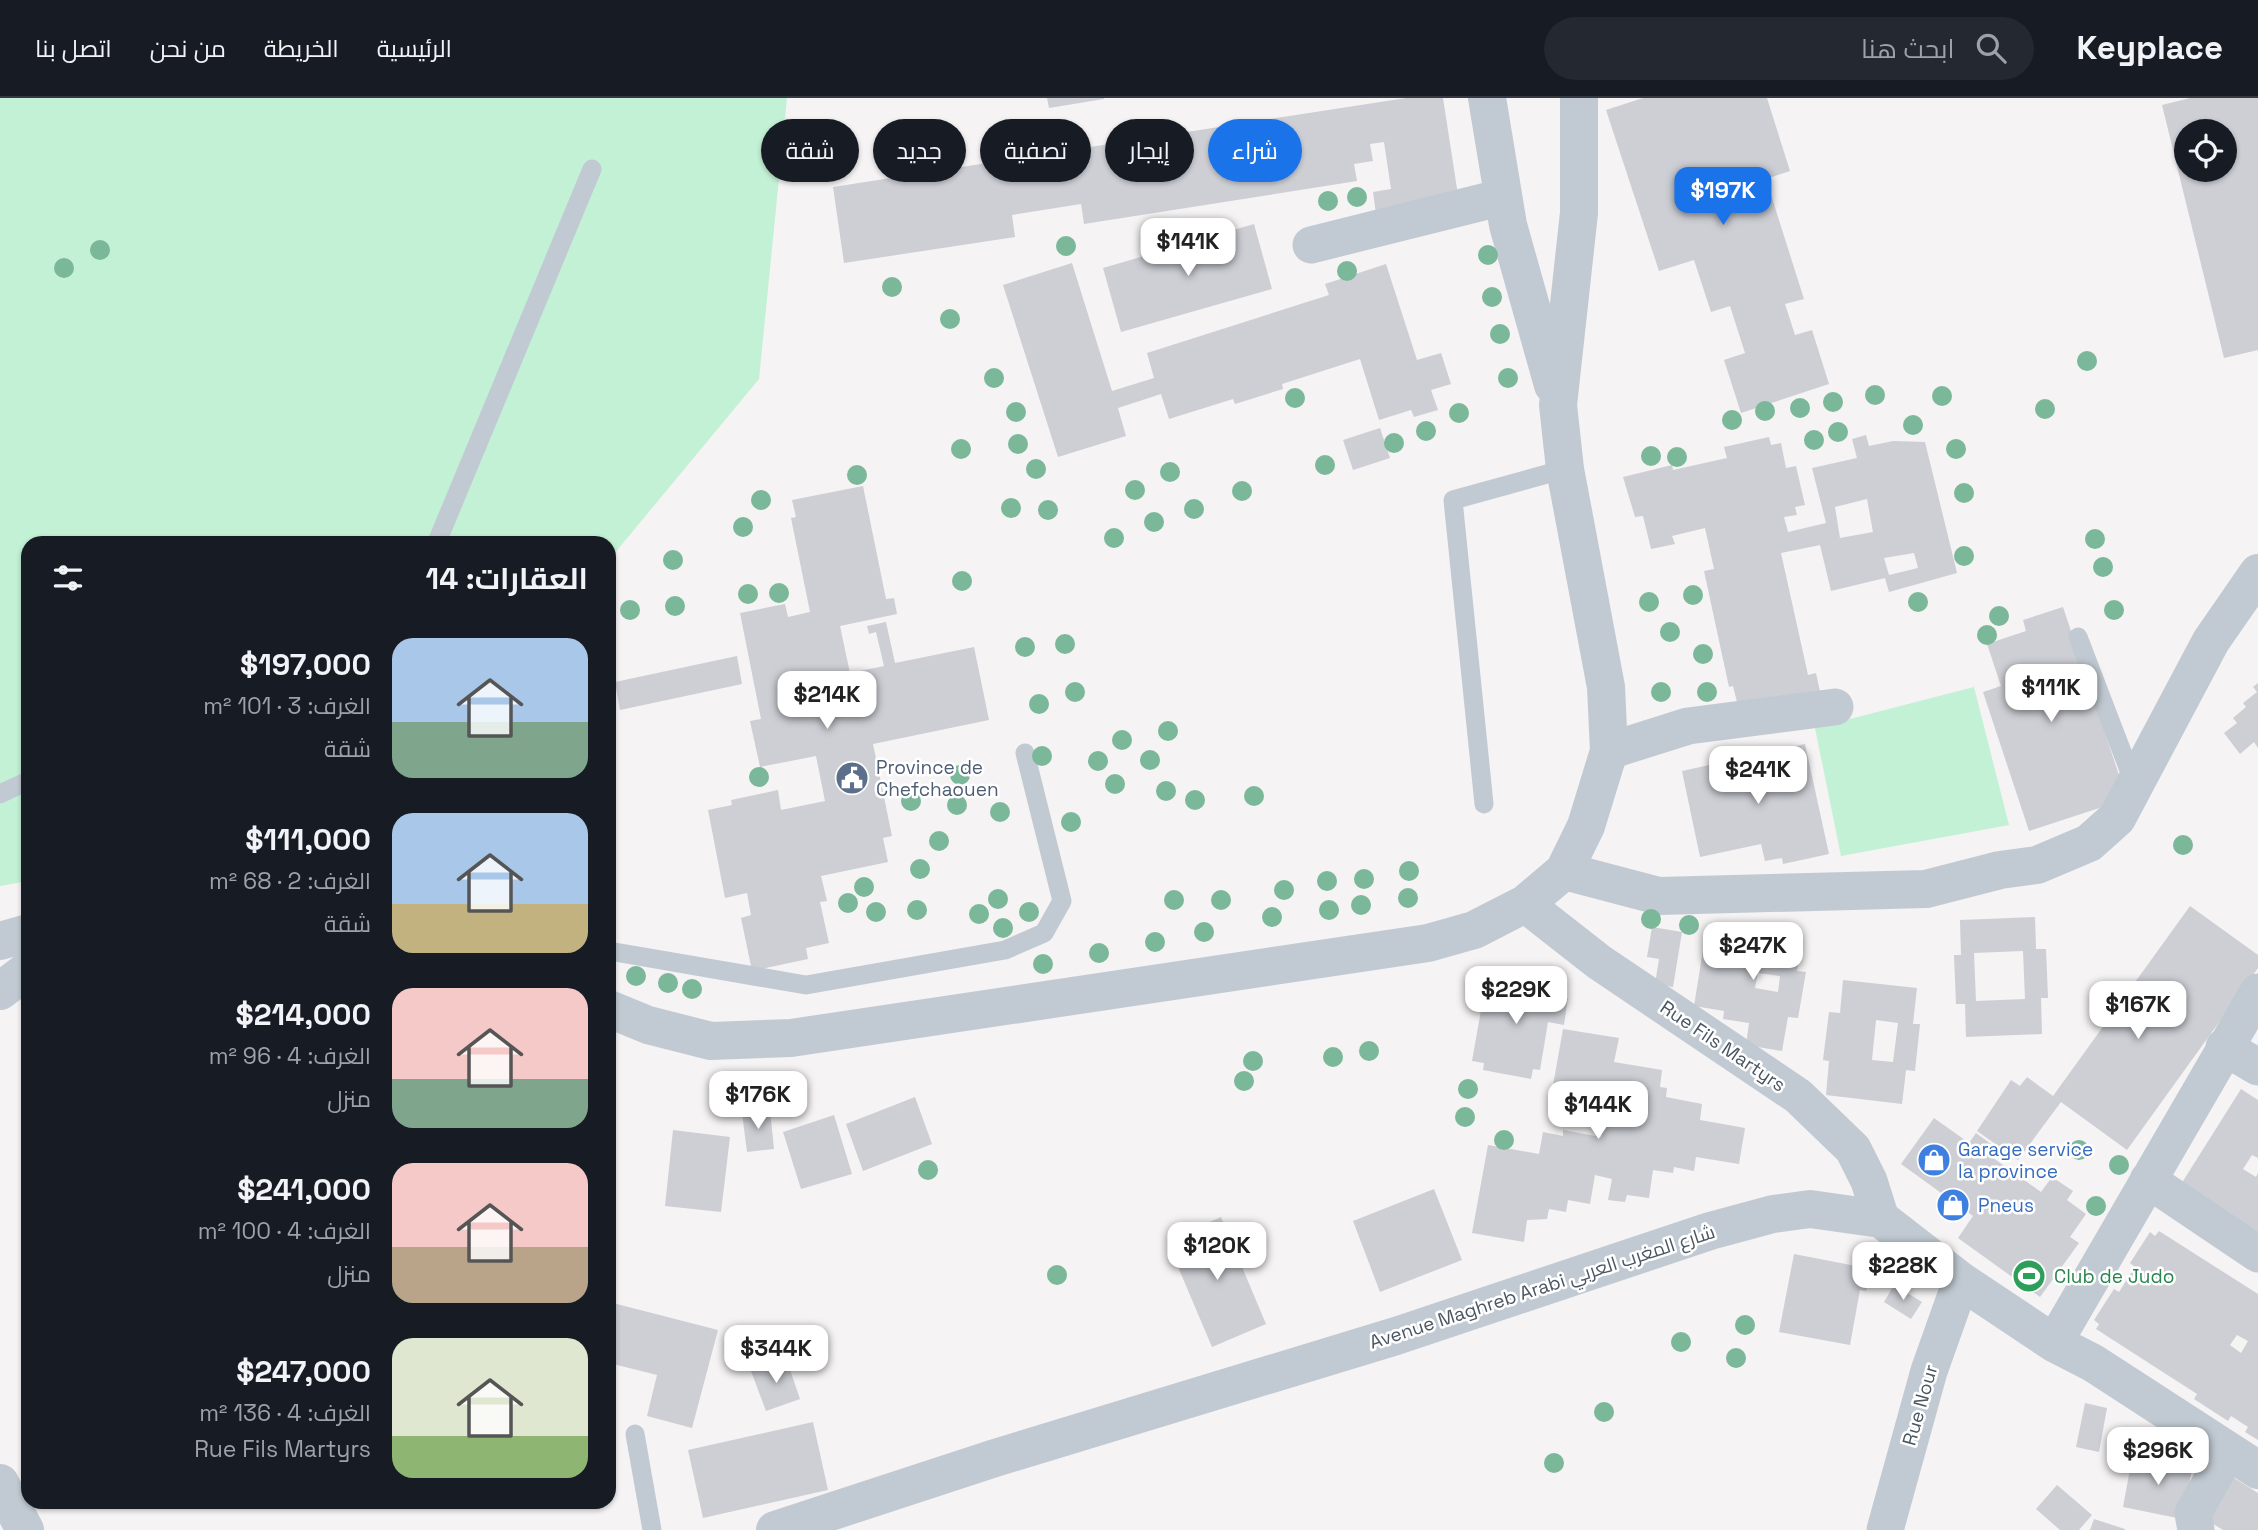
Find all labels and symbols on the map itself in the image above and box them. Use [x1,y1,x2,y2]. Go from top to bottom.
pin: $197K [1674,167,1772,227]
pin: $141K [1139,218,1237,278]
pin: $111K [2002,664,2100,724]
pin: $214K [778,672,876,731]
pin: $241K [1709,746,1807,806]
place label: Province de Chefchaouen [876,755,999,802]
public building icon: Province de Chefchaouen [833,759,871,797]
pin: $247K [1704,922,1802,982]
pin: $229K [1467,967,1565,1026]
pin: $167K [2089,982,2187,1041]
street label: Rue Fils Martyrs [1655,995,1791,1097]
pin: $176K [709,1072,807,1131]
pin: $144K [1549,1082,1647,1141]
place label: Garage service la province [1958,1137,2093,1184]
shop icon: Garage service la province [1915,1141,1953,1179]
shop icon: Pneus [1934,1186,1972,1224]
place label: Pneus [1978,1193,2034,1218]
street label: Avenue Maghreb Arabi شارع المغرب العربي [1366,1219,1719,1357]
pin: $120K [1168,1222,1266,1282]
pin: $228K [1854,1242,1952,1302]
sports icon: Club de Judo [2010,1257,2048,1295]
place label: Club de Judo [2054,1264,2174,1289]
pin: $344K [727,1326,825,1385]
street label: Rue Nour [1897,1362,1943,1448]
pin: $296K [2109,1428,2207,1487]

